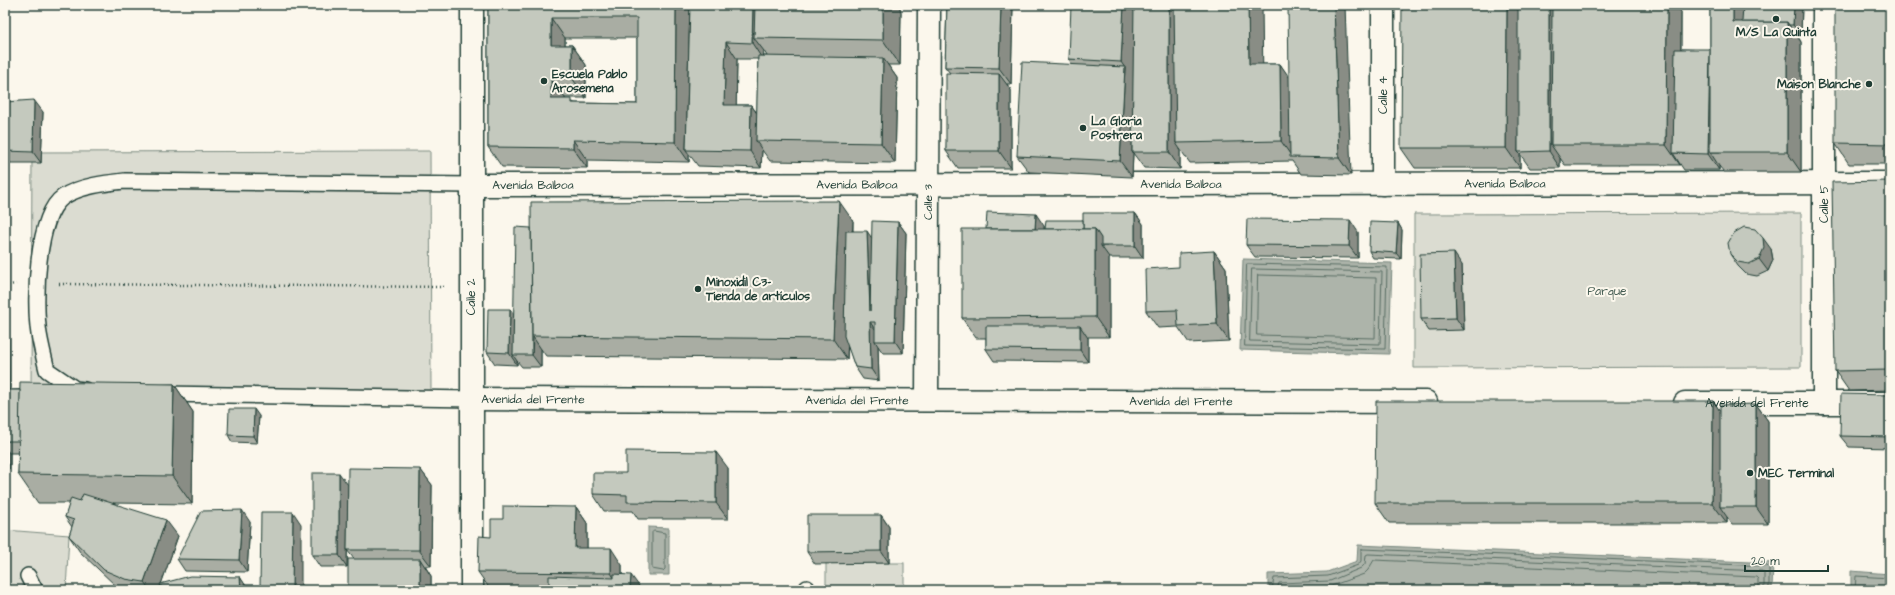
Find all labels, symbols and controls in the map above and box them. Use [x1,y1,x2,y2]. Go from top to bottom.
marker: M/S La Quinta [1771,14,1781,24]
place label: M/S La Quinta [1736,24,1817,41]
place label: Escuela Pablo Arosemena [552,66,627,97]
marker: Escuela Pablo Arosemena [539,76,549,86]
street label: Calle 4 [1375,76,1392,114]
place label: Maison Blanche [1777,76,1862,93]
marker: Maison Blanche [1864,79,1874,89]
place label: La Gloria Postrera [1091,113,1143,144]
marker: La Gloria Postrera [1078,123,1088,133]
street label: Avenida Balboa [1140,175,1222,193]
street label: Avenida Balboa [1464,175,1546,192]
street label: Avenida Balboa [492,176,574,193]
street label: Avenida Balboa [816,176,898,193]
street label: Calle 3 [919,184,937,220]
street label: Calle 5 [1816,184,1833,223]
place label: Minoxidil C3- Tienda de artículos [705,274,810,305]
street label: Calle 2 [463,279,480,315]
park label: Parque [1587,283,1627,300]
marker: Minoxidil C3- Tienda de artículos [693,284,703,294]
street label: Avenida del Frente [481,391,585,408]
street label: Avenida del Frente [805,392,909,409]
street label: Avenida del Frente [1129,393,1233,410]
street label: Avenida del Frente [1705,395,1809,412]
place label: MEC Terminal [1758,465,1834,482]
marker: MEC Terminal [1745,468,1755,478]
scale bar [1745,547,1828,573]
text: 20 m [1751,553,1780,570]

